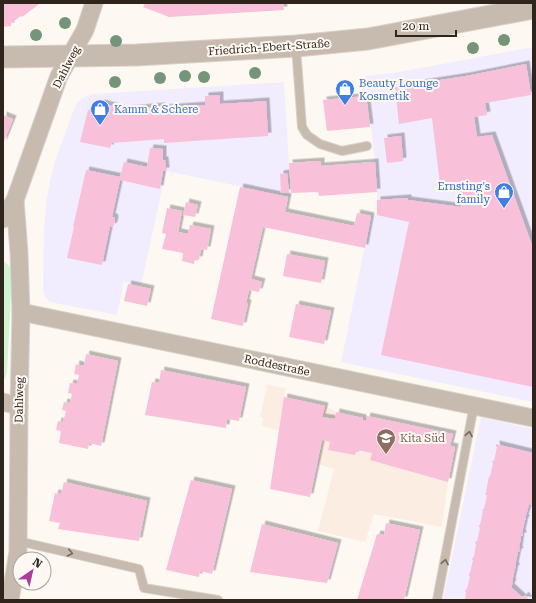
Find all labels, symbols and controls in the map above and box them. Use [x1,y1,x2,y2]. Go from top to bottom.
scale bar [396,12,456,38]
text: 20 m [402,19,429,33]
street label: Friedrich-Ebert-Straße [208,37,330,58]
street label: Dahlweg [50,43,83,91]
place label: Beauty Lounge Kosmetik [359,77,438,103]
shop icon: Beauty Lounge Kosmetik [334,78,356,106]
shop icon: Kamm & Schere [89,98,111,126]
place label: Kamm & Schere [114,103,198,116]
place label: Ernsting's family [437,180,490,206]
shop icon: Ernsting's family [493,181,515,209]
street label: Roddestraße [243,352,311,379]
street label: Dahlweg [13,376,26,423]
school or university icon: Kita Süd [375,427,397,455]
one-way arrow [464,431,472,437]
place label: Kita Süd [400,432,445,445]
one-way arrow [66,549,73,557]
north arrow [12,551,52,591]
text: N [30,555,45,571]
one-way arrow [440,559,448,565]

